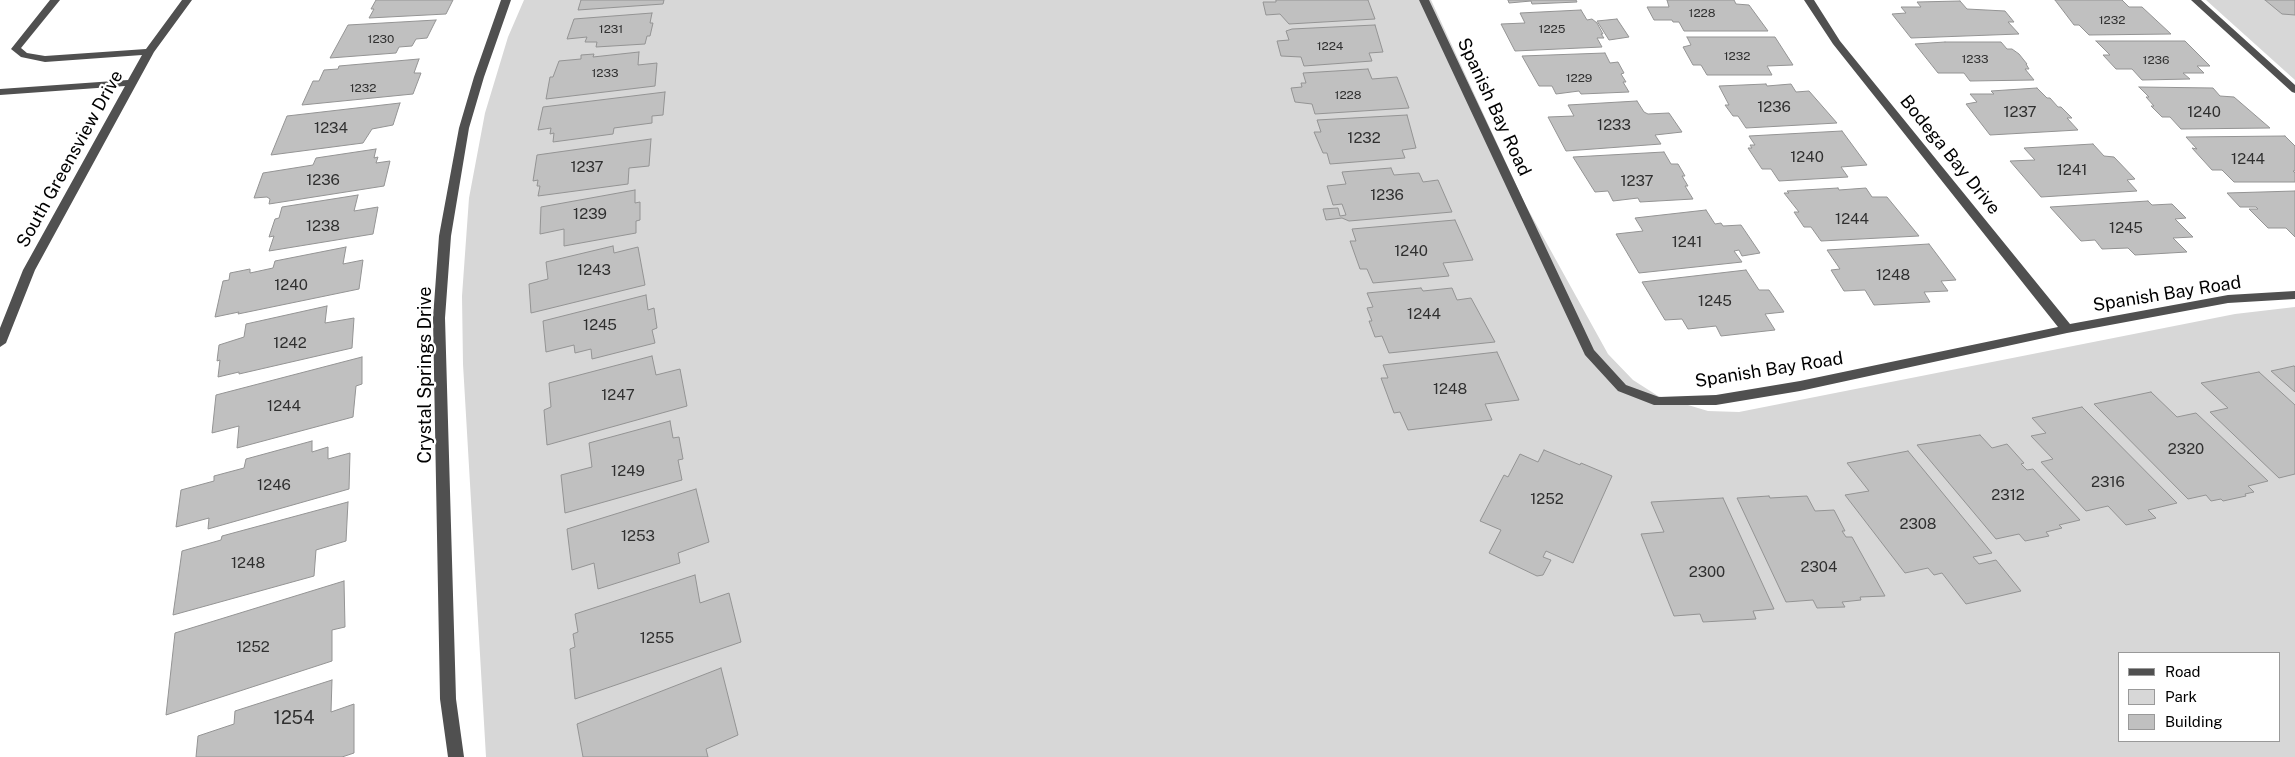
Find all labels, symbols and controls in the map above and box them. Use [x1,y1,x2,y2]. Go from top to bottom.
house number: 1228 [1689,6,1715,20]
house number: 1232 [2099,13,2125,27]
house number: 1231 [599,22,623,36]
house number: 1225 [1539,22,1565,36]
house number: 1230 [368,32,394,46]
street label: Spanish Bay Road [1453,35,1535,179]
house number: 1224 [1317,39,1343,53]
house number: 1232 [1724,49,1750,63]
house number: 1233 [1961,52,1989,66]
house number: 1236 [2143,53,2169,67]
house number: 1233 [591,66,619,80]
street label: South Greensview Drive [12,67,128,251]
house number: 1229 [1566,71,1592,85]
house number: 1232 [350,81,376,95]
house number: 1228 [1335,88,1361,102]
street label: Bodega Bay Drive [1895,91,2005,219]
house number: 1236 [1757,98,1791,116]
house number: 1237 [2003,103,2037,121]
house number: 1240 [2187,103,2221,121]
house number: 1233 [1597,116,1631,134]
house number: 1234 [314,119,348,137]
house number: 1232 [1347,129,1381,147]
house number: 1240 [1790,148,1824,166]
house number: 1244 [2231,150,2265,168]
house number: 1237 [570,158,604,176]
house number: 1241 [2057,161,2087,179]
house number: 1236 [306,171,340,189]
house number: 1237 [1620,172,1654,190]
house number: 1236 [1370,186,1404,204]
house number: 1239 [573,205,607,223]
house number: 1244 [1835,210,1869,228]
house number: 1238 [306,217,340,235]
house number: 1245 [2109,219,2143,237]
house number: 1241 [1672,233,1702,251]
house number: 1240 [1394,242,1428,260]
house number: 1243 [577,261,611,279]
house number: 1248 [1876,266,1910,284]
street label: Spanish Bay Road [2091,272,2243,316]
house number: 1240 [274,276,308,294]
street label: Crystal Springs Drive [414,287,436,463]
house number: 1245 [1698,292,1732,310]
house number: 1244 [1407,305,1441,323]
house number: 1245 [583,316,617,334]
house number: 1242 [273,334,307,352]
street label: Spanish Bay Road [1693,348,1845,392]
house number: 1248 [1433,380,1467,398]
house number: 1247 [601,386,635,404]
house number: 1244 [267,397,301,415]
house number: 2320 [2168,440,2204,458]
house number: 1249 [611,462,645,480]
house number: 2316 [2091,473,2125,491]
house number: 1246 [257,476,291,494]
house number: 2312 [1991,486,2025,504]
house number: 1252 [1530,490,1564,508]
house number: 2308 [1899,515,1937,533]
house number: 1253 [621,527,655,545]
house number: 1248 [231,554,265,572]
house number: 2304 [1801,558,1837,576]
house number: 2300 [1689,563,1725,581]
house number: 1255 [640,629,674,647]
house number: 1252 [236,638,270,656]
legend [2118,652,2280,742]
text: Road [2165,663,2201,680]
text: Park [2165,688,2197,705]
house number: 1254 [274,707,314,729]
text: Building [2165,713,2223,730]

